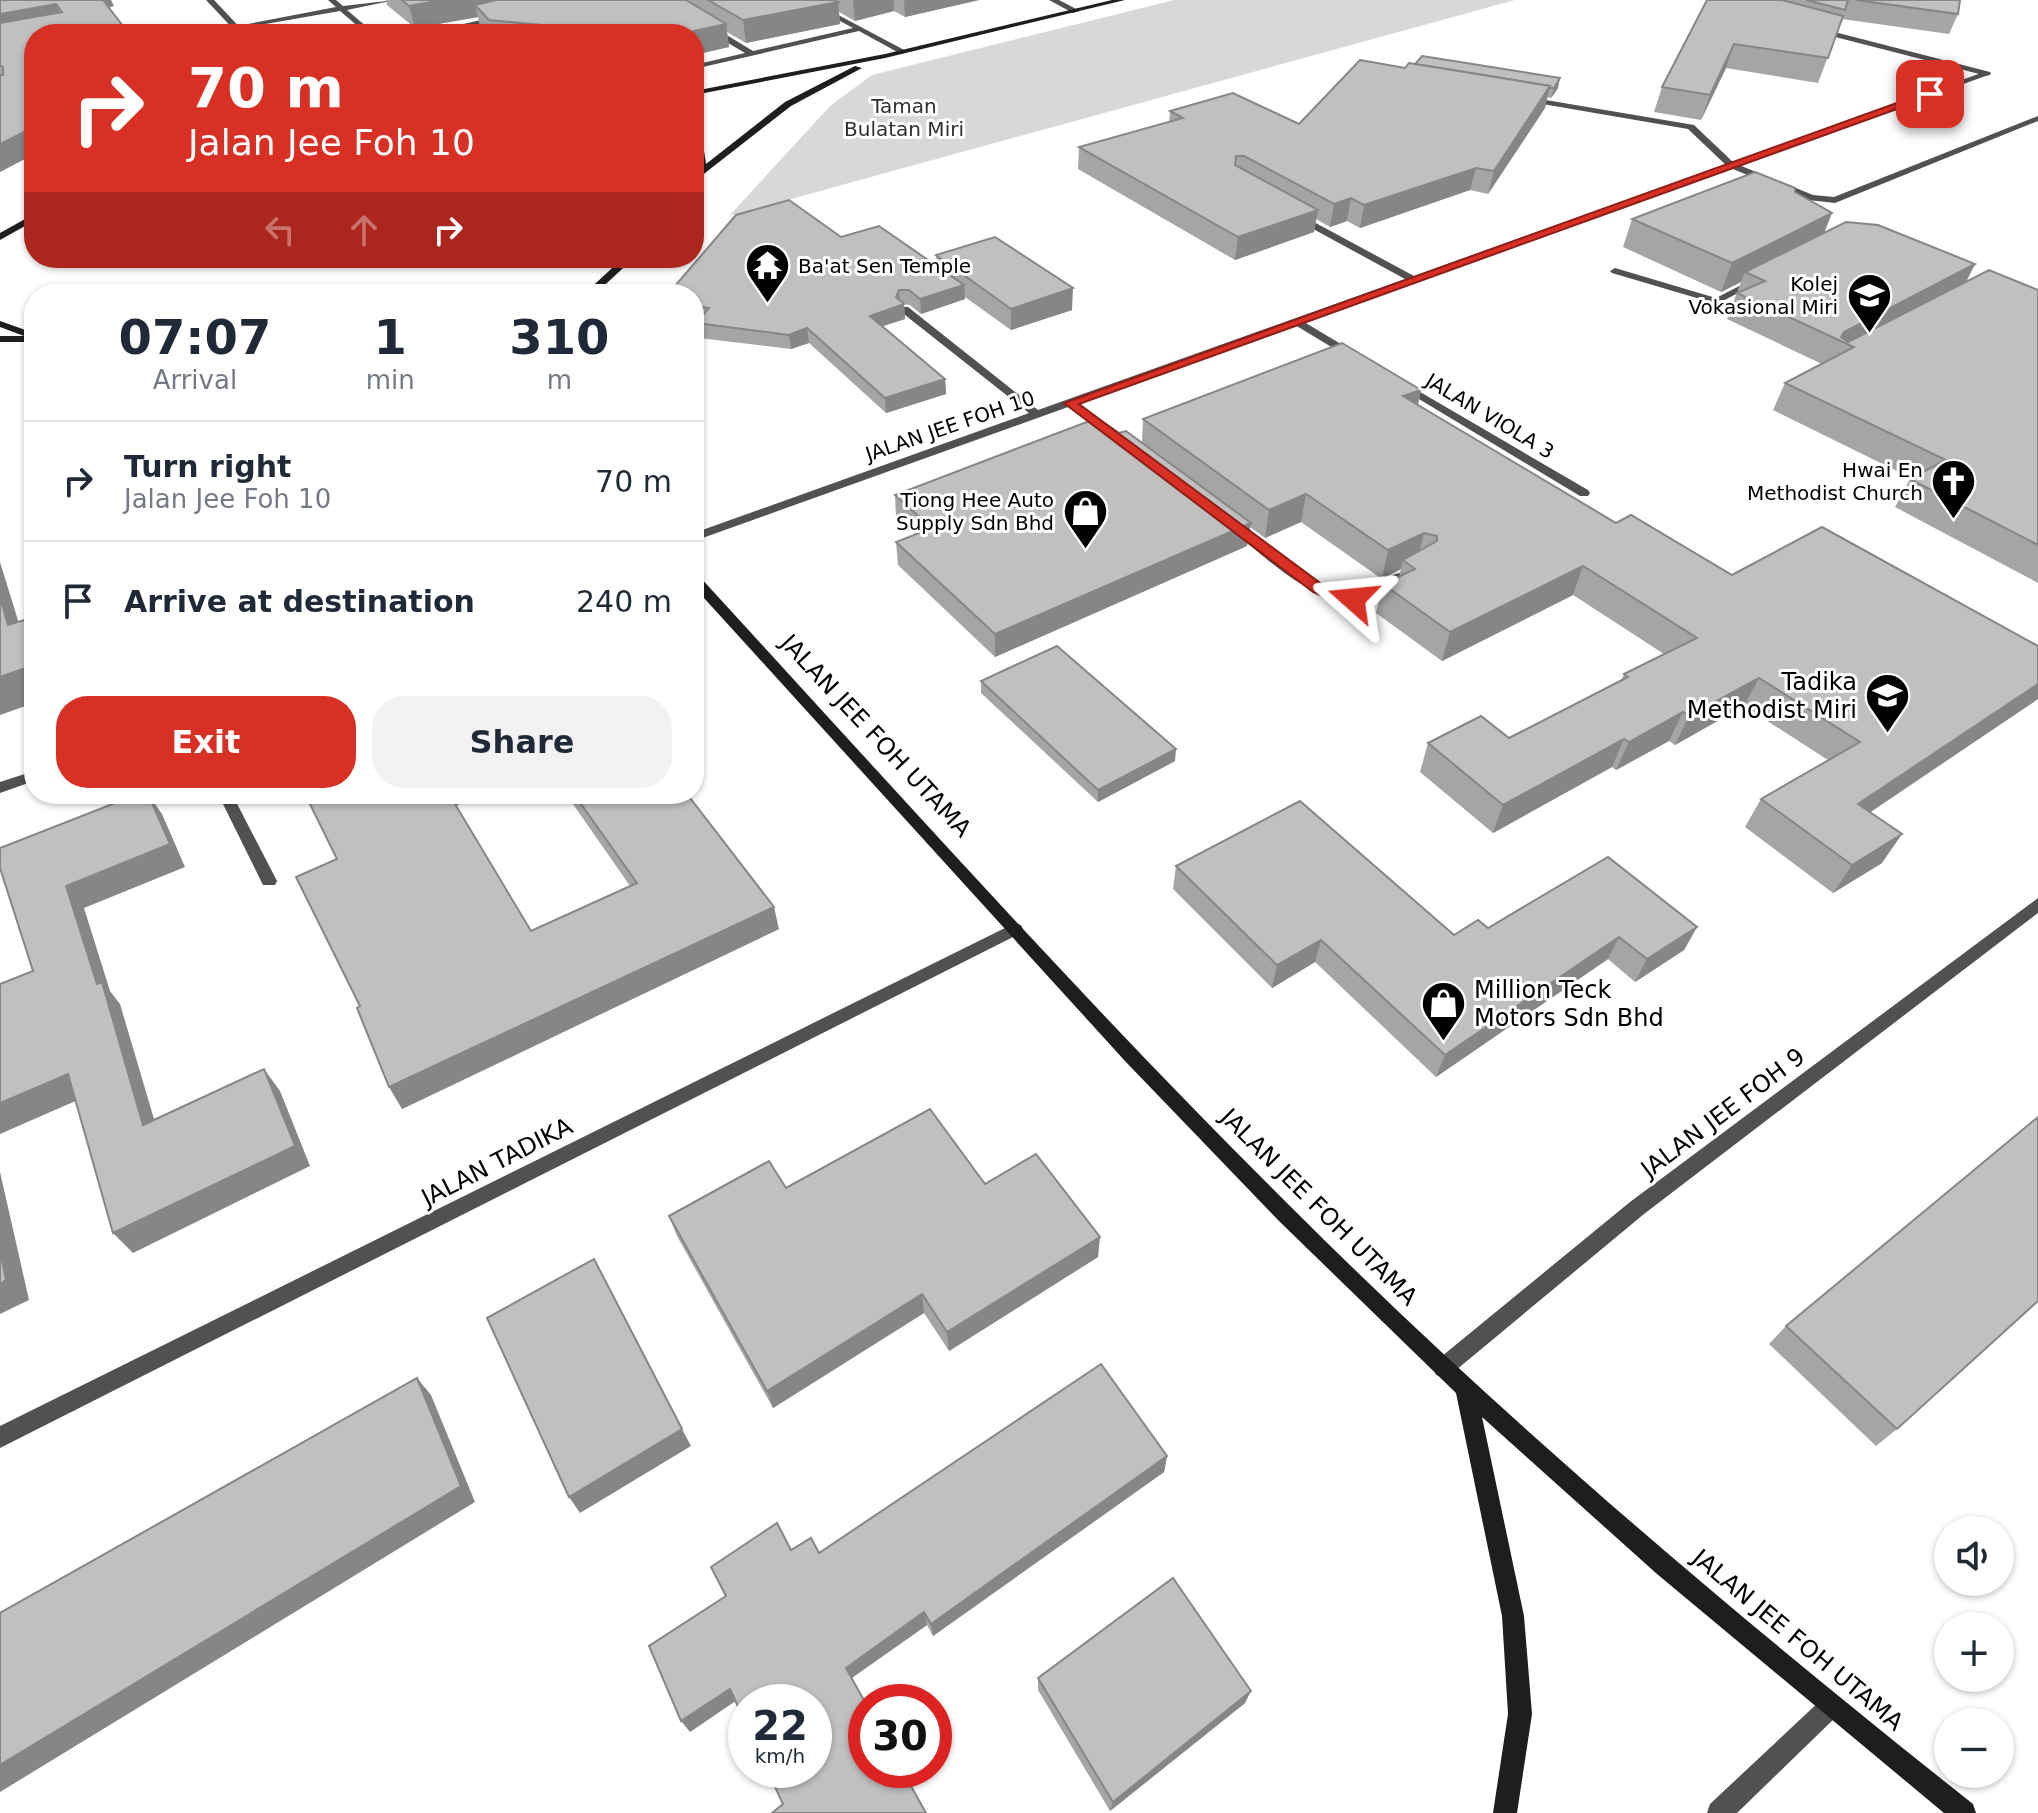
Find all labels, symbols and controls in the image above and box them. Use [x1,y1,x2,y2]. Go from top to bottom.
text: 70 m [188,55,344,120]
icon: right [56,56,160,160]
pin [1896,60,1964,128]
icon: arrive [1908,72,1952,116]
park label: Taman Bulatan Miri [844,94,964,141]
text: Jalan Jee Foh 10 [188,122,475,163]
icon: left [258,208,302,252]
icon: ahead [342,208,386,252]
icon: right [426,208,470,252]
temple icon: Ba'at Sen Temple [743,242,791,305]
place label: Ba'at Sen Temple [798,254,971,278]
school or university icon: Kolej Vokasional Miri [1845,271,1893,334]
place label: Kolej Vokasional Miri [1688,272,1838,319]
text: 07:07 [118,309,271,365]
text: 1 [374,309,407,365]
text: 310 [509,309,609,365]
text: Arrival [153,365,237,395]
text: min [366,365,415,395]
text: m [547,365,572,395]
street label: JALAN VIOLA 3 [1420,367,1559,464]
street label: JALAN JEE FOH 10 [860,386,1038,467]
text: Turn right [124,449,291,484]
place label: Hwai En Methodist Church [1747,458,1923,505]
church icon: Hwai En Methodist Church [1930,458,1978,521]
icon: right [56,459,100,503]
text: 70 m [595,464,672,499]
text: Jalan Jee Foh 10 [124,484,331,514]
shop icon: Tiong Hee Auto Supply Sdn Bhd [1061,487,1109,550]
place label: Tiong Hee Auto Supply Sdn Bhd [896,488,1054,535]
position arrow [1311,557,1395,641]
icon: arrive [56,579,100,623]
text: Arrive at destination [124,584,475,619]
text: 240 m [576,584,672,619]
street label: JALAN JEE FOH UTAMA [774,628,977,843]
place label: Tadika Methodist Miri [1687,668,1857,724]
school or university icon: Tadika Methodist Miri [1864,672,1912,735]
button: Exit [56,696,356,788]
button: Share [372,696,672,788]
place label: Million Teck Motors Sdn Bhd [1474,976,1664,1032]
shop icon: Million Teck Motors Sdn Bhd [1419,980,1467,1043]
street label: JALAN JEE FOH 9 [1634,1042,1810,1185]
street label: JALAN JEE FOH UTAMA [1214,1102,1423,1311]
street label: JALAN TADIKA [415,1112,578,1213]
map controls [1934,1516,2014,1788]
button: sound [1934,1516,2014,1596]
street label: JALAN JEE FOH UTAMA [1685,1542,1909,1737]
button: + [1934,1612,2014,1692]
speed limit sign: 30 [848,1684,952,1788]
text: 22 [752,1703,808,1749]
button: − [1934,1708,2014,1788]
text: km/h [755,1744,805,1768]

